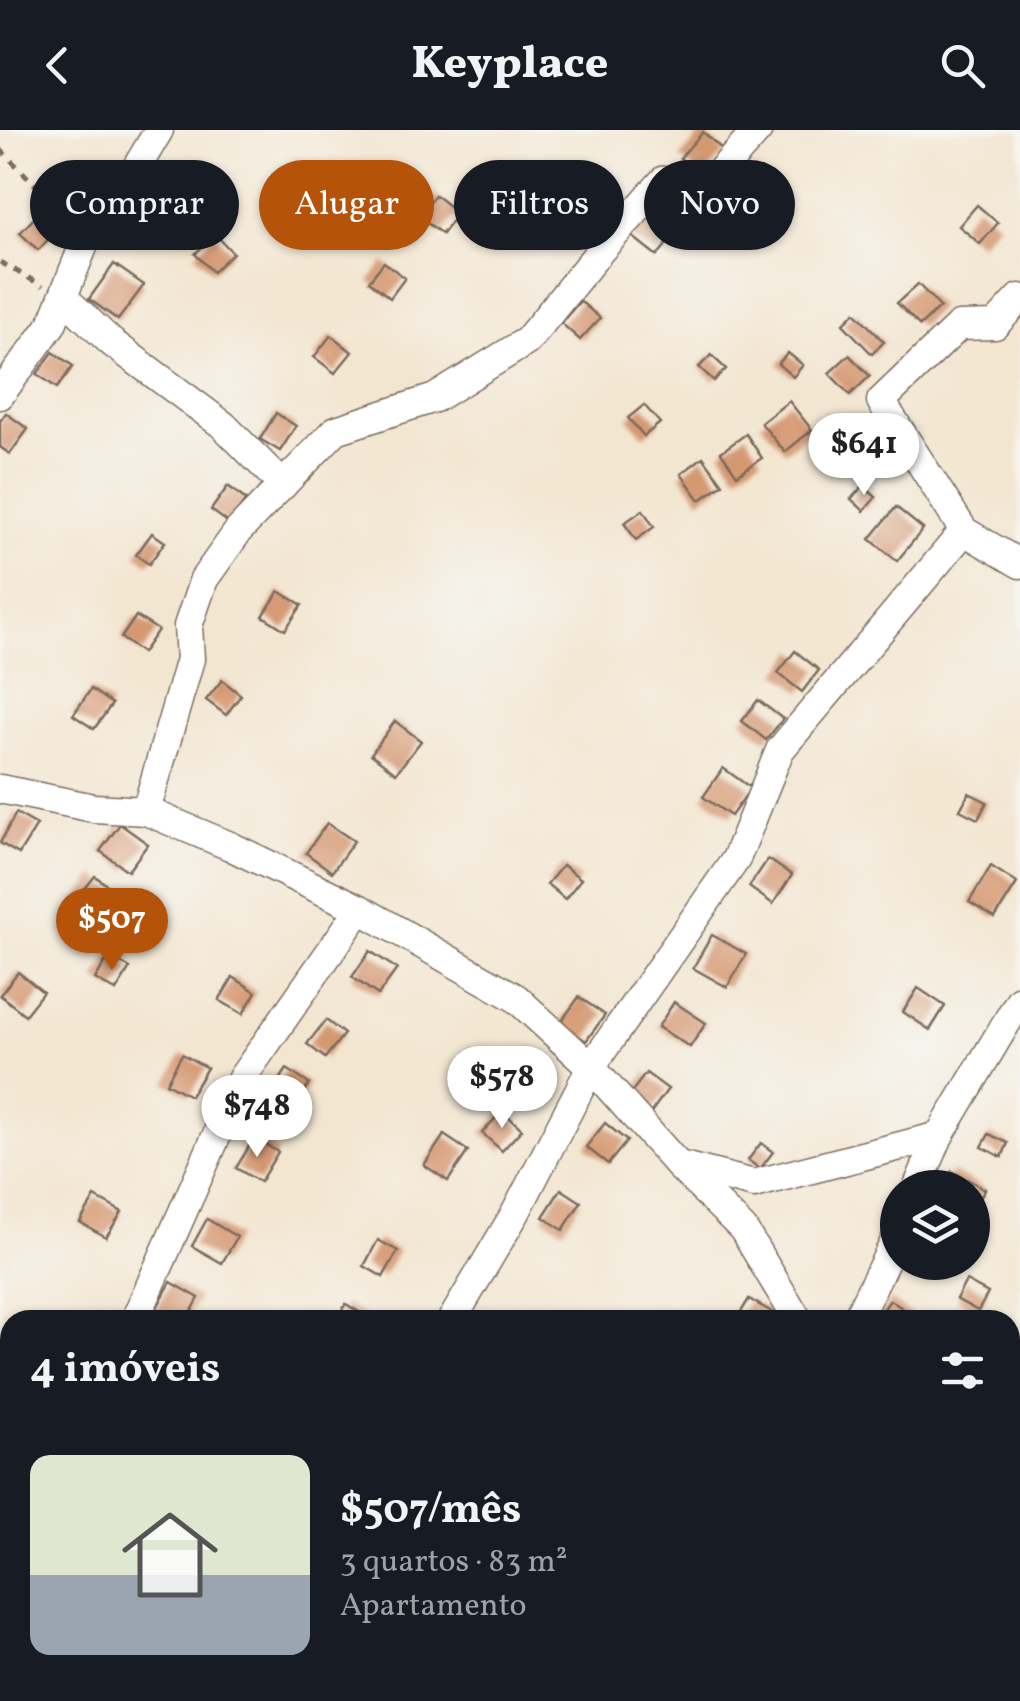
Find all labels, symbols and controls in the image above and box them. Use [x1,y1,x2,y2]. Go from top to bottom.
text: Keyplace [412,34,608,97]
icon: back [30,38,85,93]
icon: search [935,38,990,93]
chip: Comprar [30,160,239,250]
chip: Alugar [259,160,434,250]
chip: Filtros [454,160,624,250]
chip: Novo [644,160,795,250]
pin: $641 [805,413,923,498]
text: $641 [830,423,898,467]
pin: $507 [53,888,171,973]
text: $507 [78,898,146,942]
pin: $578 [443,1046,561,1131]
text: $578 [469,1056,535,1100]
pin: $748 [198,1075,316,1160]
text: $748 [223,1085,291,1129]
map controls [880,1170,990,1280]
button: layers [880,1170,990,1280]
text: 4 imóveis [30,1341,220,1400]
icon: filters [935,1343,990,1398]
text: $507/mês [340,1482,521,1541]
icon: home [110,1495,230,1615]
text: 3 quartos · 83 m² [340,1541,568,1585]
text: Apartamento [340,1585,527,1629]

